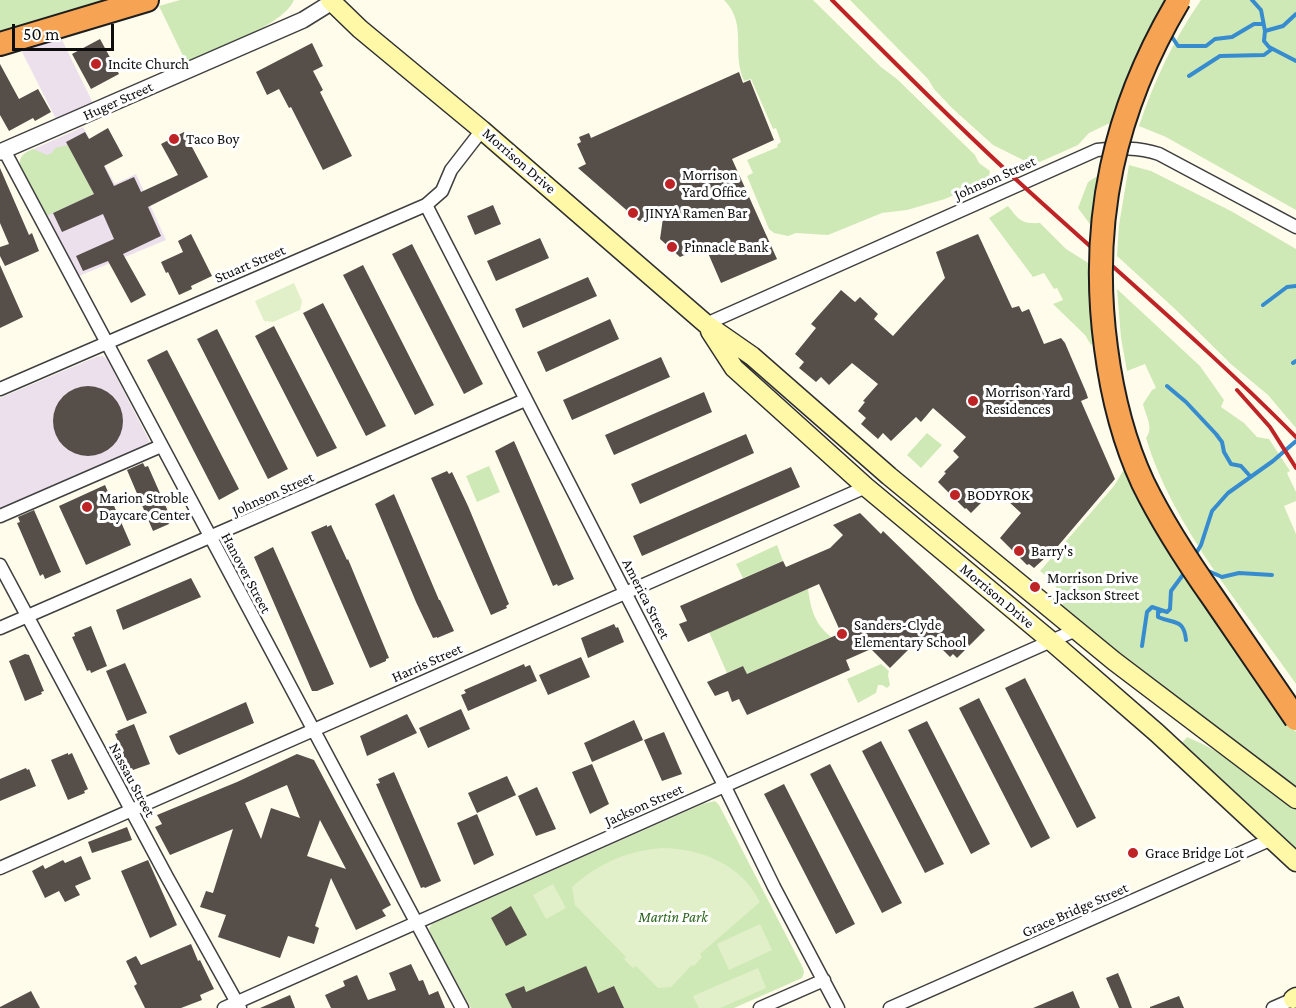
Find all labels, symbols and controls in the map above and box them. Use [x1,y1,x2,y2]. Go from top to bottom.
scale bar [15,12,117,50]
text: 50 m [23,24,60,44]
place label: Incite Church [108,55,189,73]
marker: Incite Church [89,57,103,71]
street label: Huger Street [80,78,156,124]
street label: Morrison Drive [479,124,559,198]
place label: Taco Boy [186,130,240,148]
marker: Taco Boy [167,132,181,146]
street label: Johnson Street [951,152,1039,204]
place label: Morrison Yard Office [682,166,747,201]
marker: Morrison Yard Office [663,177,677,191]
place label: JINYA Ramen Bar [645,204,748,222]
marker: JINYA Ramen Bar [626,206,640,220]
place label: Pinnacle Bank [684,238,768,256]
marker: Pinnacle Bank [665,240,679,254]
street label: Stuart Street [212,241,288,287]
place label: Morrison Yard Residences [985,383,1071,418]
marker: Morrison Yard Residences [966,394,980,408]
street label: Johnson Street [229,468,317,520]
place label: BODYROK [967,486,1030,504]
marker: BODYROK [948,488,962,502]
place label: Marion Stroble Daycare Center [99,489,190,524]
marker: Marion Stroble Daycare Center [80,500,94,514]
street label: Hanover Street [217,530,275,616]
place label: Barry's [1031,542,1073,560]
marker: Barry's [1012,544,1026,558]
street label: America Street [618,556,674,642]
street label: Morrison Drive [956,560,1038,632]
place label: Morrison Drive - Jackson Street [1047,569,1139,604]
marker: Morrison Drive - Jackson Street [1028,580,1042,594]
place label: Sanders-Clyde Elementary School [854,616,966,651]
marker: Sanders-Clyde Elementary School [835,627,849,641]
street label: Harris Street [389,639,465,687]
street label: Nassau Street [105,740,159,820]
street label: Jackson Street [602,780,686,830]
place label: Grace Bridge Lot [1145,844,1244,862]
marker: Grace Bridge Lot [1126,846,1140,860]
street label: Grace Bridge Street [1019,879,1131,941]
park label: Martin Park [638,908,708,926]

